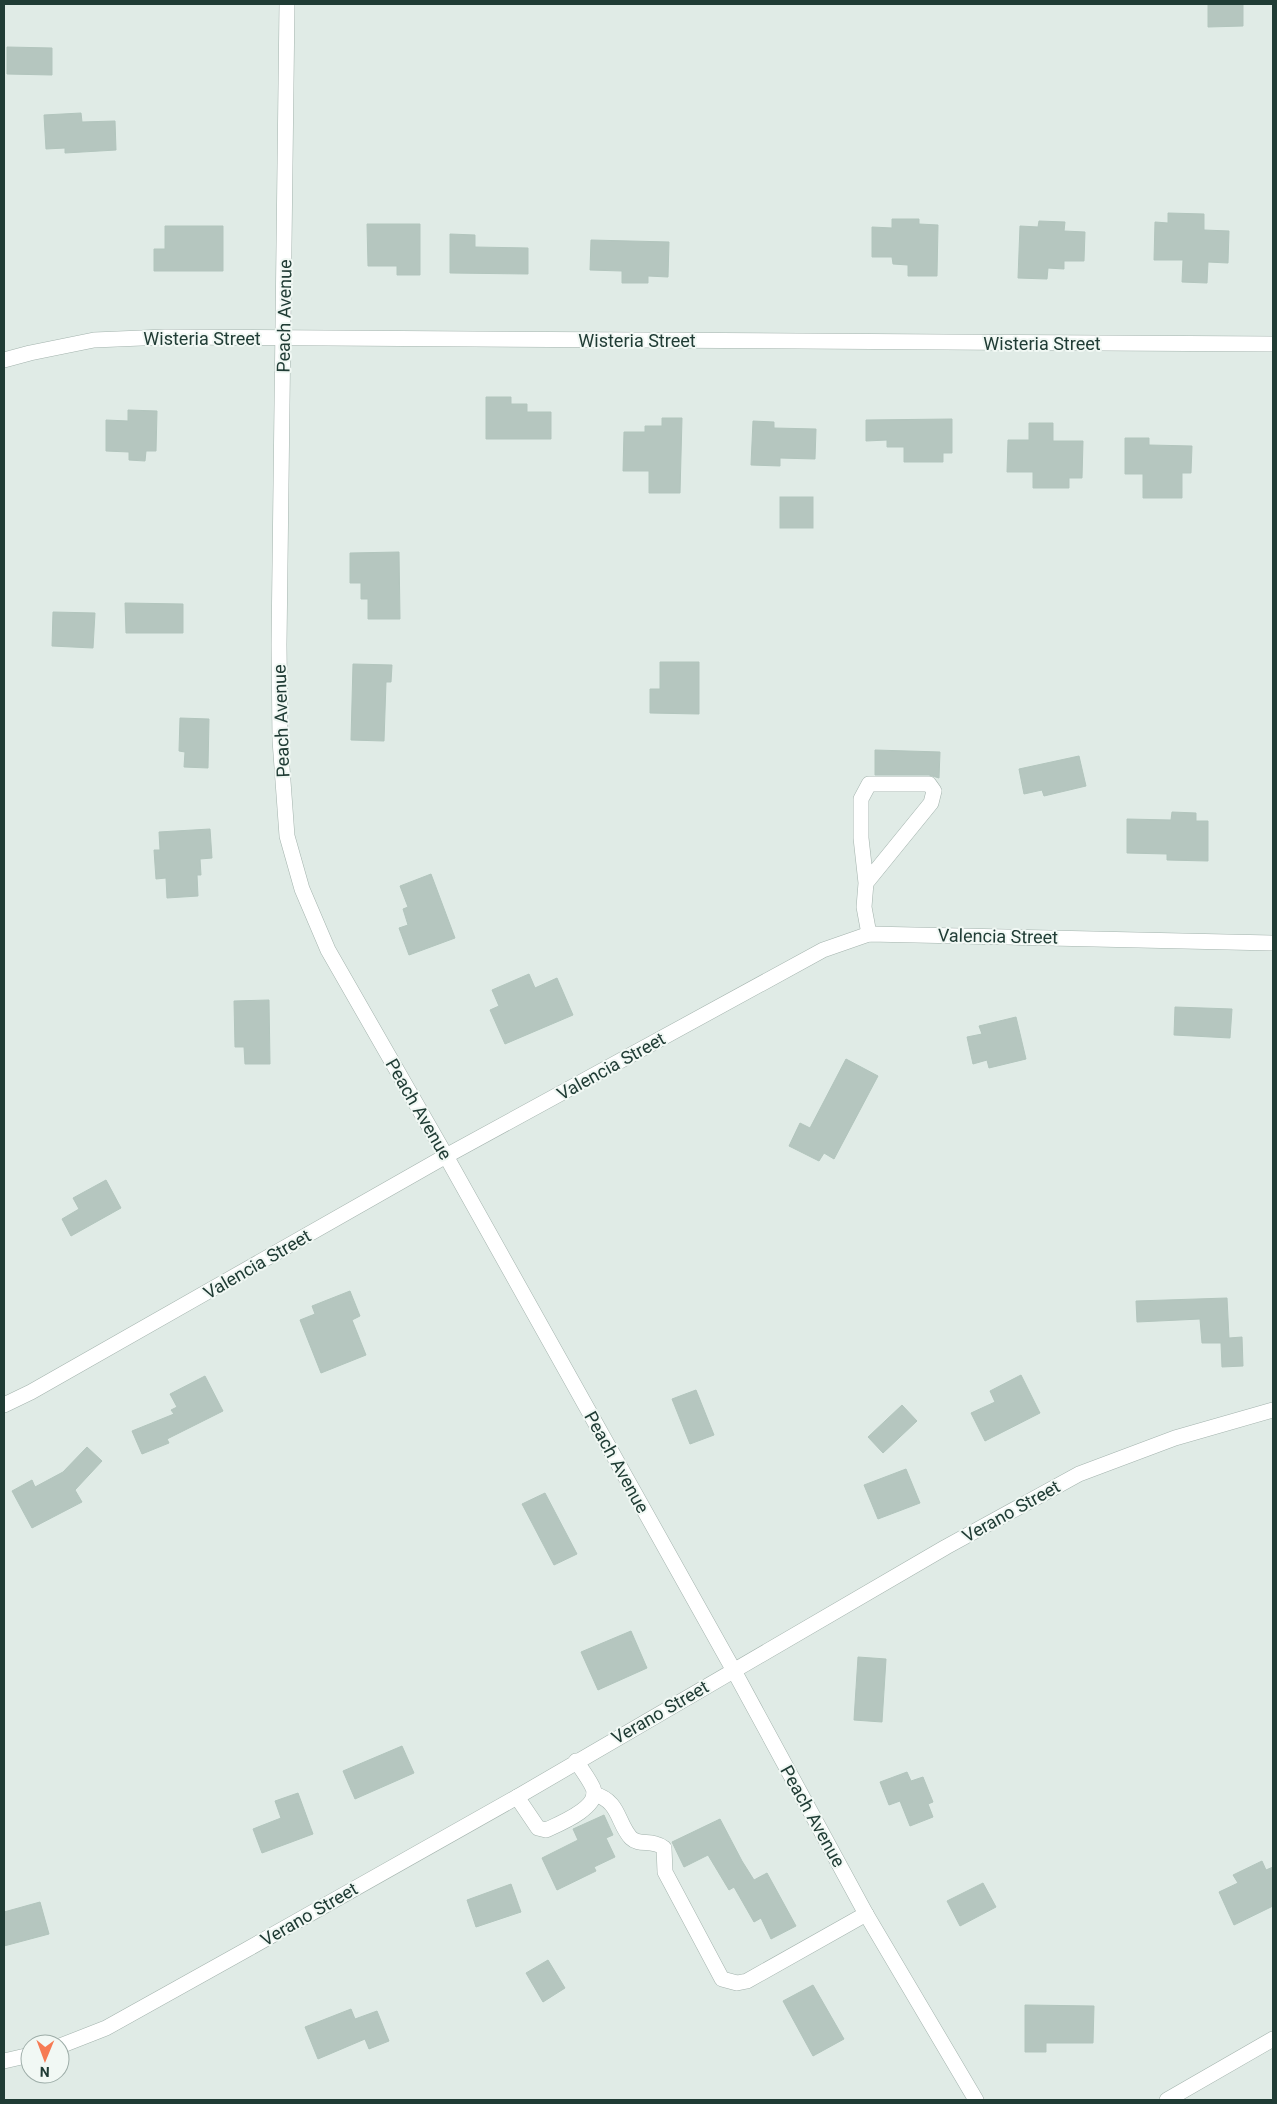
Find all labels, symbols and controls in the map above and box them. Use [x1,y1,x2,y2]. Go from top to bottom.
street label: Peach Avenue [273,259,295,373]
street label: Wisteria Street [143,328,261,349]
street label: Wisteria Street [578,330,696,351]
street label: Wisteria Street [983,333,1101,354]
street label: Peach Avenue [269,664,293,778]
street label: Valencia Street [938,924,1058,948]
street label: Valencia Street [553,1028,669,1104]
street label: Peach Avenue [382,1055,456,1163]
street label: Valencia Street [200,1225,314,1303]
street label: Peach Avenue [580,1407,654,1517]
street label: Verano Street [959,1476,1064,1546]
street label: Verano Street [608,1676,712,1748]
street label: Peach Avenue [776,1761,850,1871]
street label: Verano Street [257,1878,361,1950]
north arrow [20,2034,70,2084]
text: N [40,2064,50,2080]

